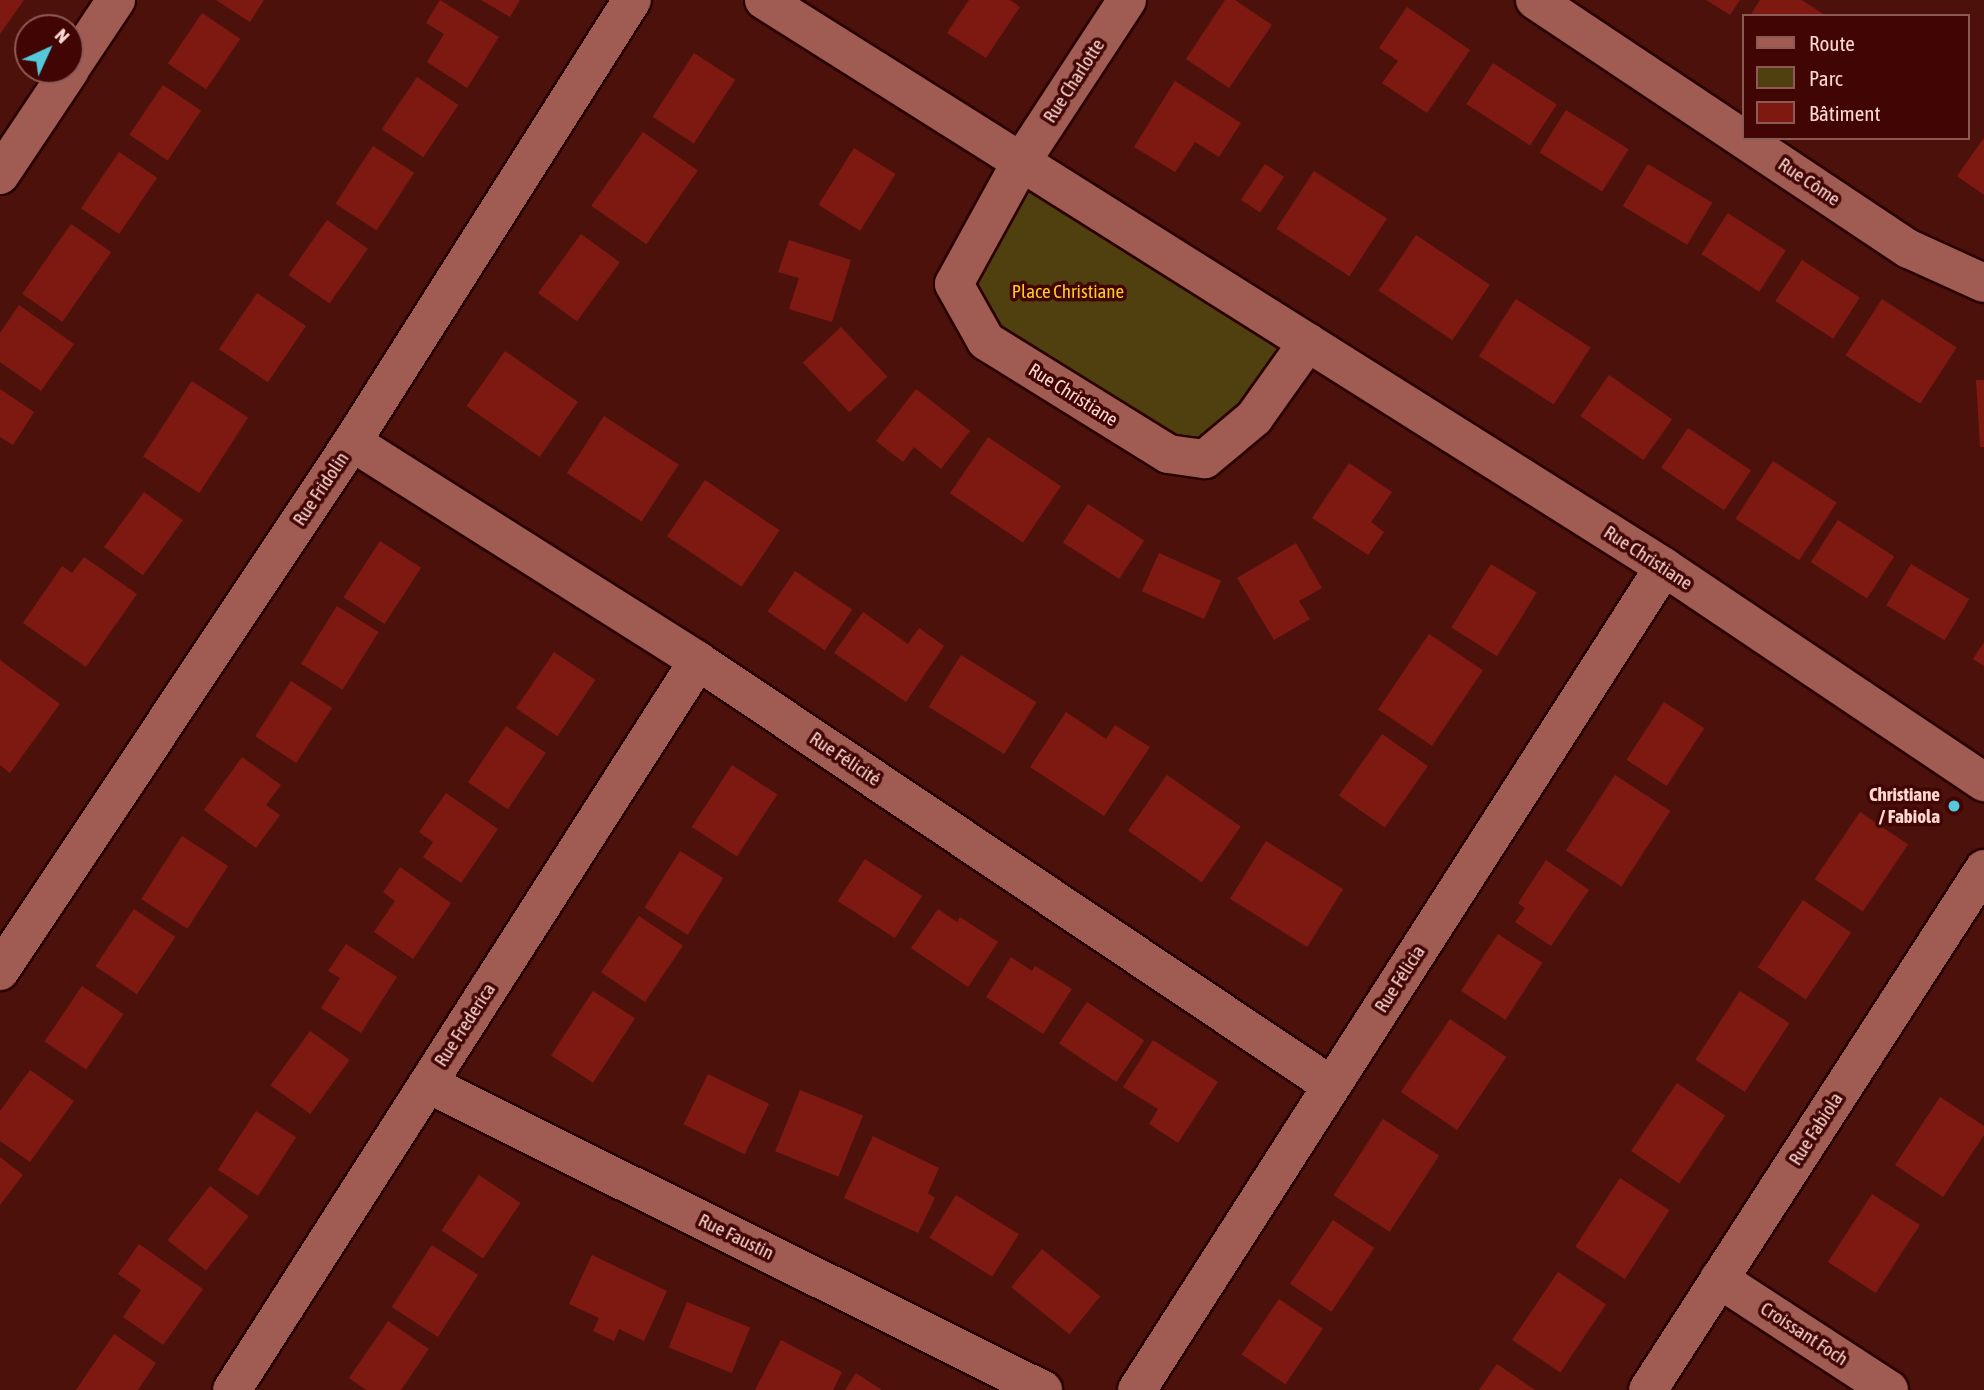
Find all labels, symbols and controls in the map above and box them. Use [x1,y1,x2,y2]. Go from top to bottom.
north arrow [14,14,84,84]
legend [1742,14,1970,140]
text: N [51,24,74,47]
text: Route [1809,31,1855,55]
street label: Rue Charlotte [1038,35,1110,127]
text: Parc [1809,66,1843,90]
text: Bâtiment [1809,101,1880,125]
street label: Rue Côme [1774,153,1844,211]
park label: Place Christiane [1012,281,1124,303]
street label: Rue Christiane [1024,359,1122,431]
street label: Rue Fridolin [288,448,354,530]
street label: Rue Christiane [1599,521,1697,595]
street label: Rue Félicité [805,727,885,791]
place label: Christiane / Fabiola [1869,784,1940,828]
marker: Christiane / Fabiola [1946,798,1962,814]
street label: Rue Félicia [1370,941,1430,1017]
street label: Rue Frederica [430,979,500,1071]
street label: Rue Fabiola [1784,1088,1848,1170]
street label: Rue Faustin [695,1209,777,1265]
street label: Croissant Foch [1756,1297,1852,1371]

